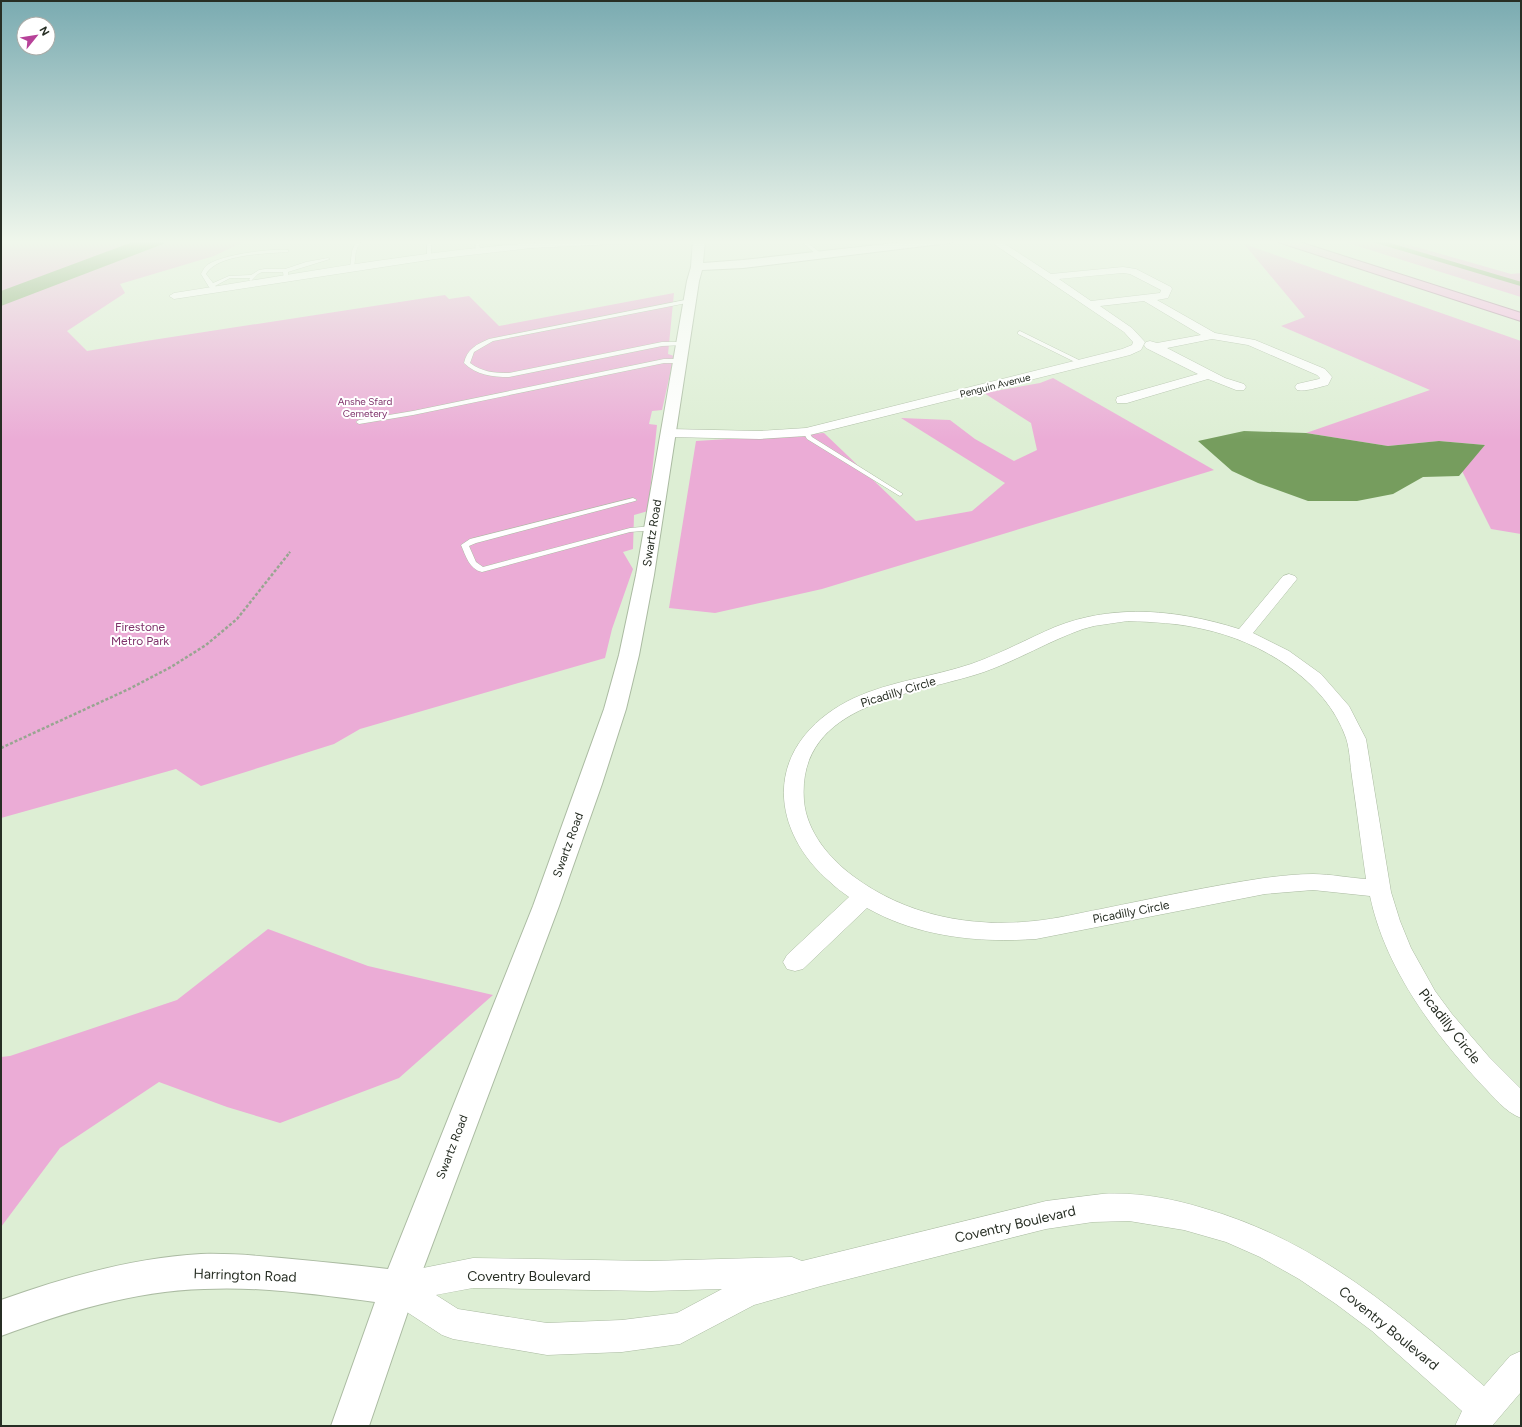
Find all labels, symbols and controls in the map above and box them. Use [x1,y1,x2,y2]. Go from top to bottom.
north arrow [16,16,56,56]
text: N [36,24,52,38]
street label: Penguin Avenue [958,370,1032,401]
park label: Anshe Sfard Cemetery [338,395,392,420]
street label: Swartz Road [640,498,664,568]
park label: Firestone Metro Park [111,620,169,648]
street label: Picadilly Circle [859,674,938,710]
street label: Swartz Road [550,811,586,879]
street label: Picadilly Circle [1091,898,1171,926]
street label: Picadilly Circle [1415,985,1484,1068]
street label: Swartz Road [433,1113,471,1181]
street label: Coventry Boulevard [953,1202,1077,1247]
street label: Harrington Road [193,1265,297,1286]
street label: Coventry Boulevard [467,1268,591,1285]
street label: Coventry Boulevard [1335,1283,1442,1374]

